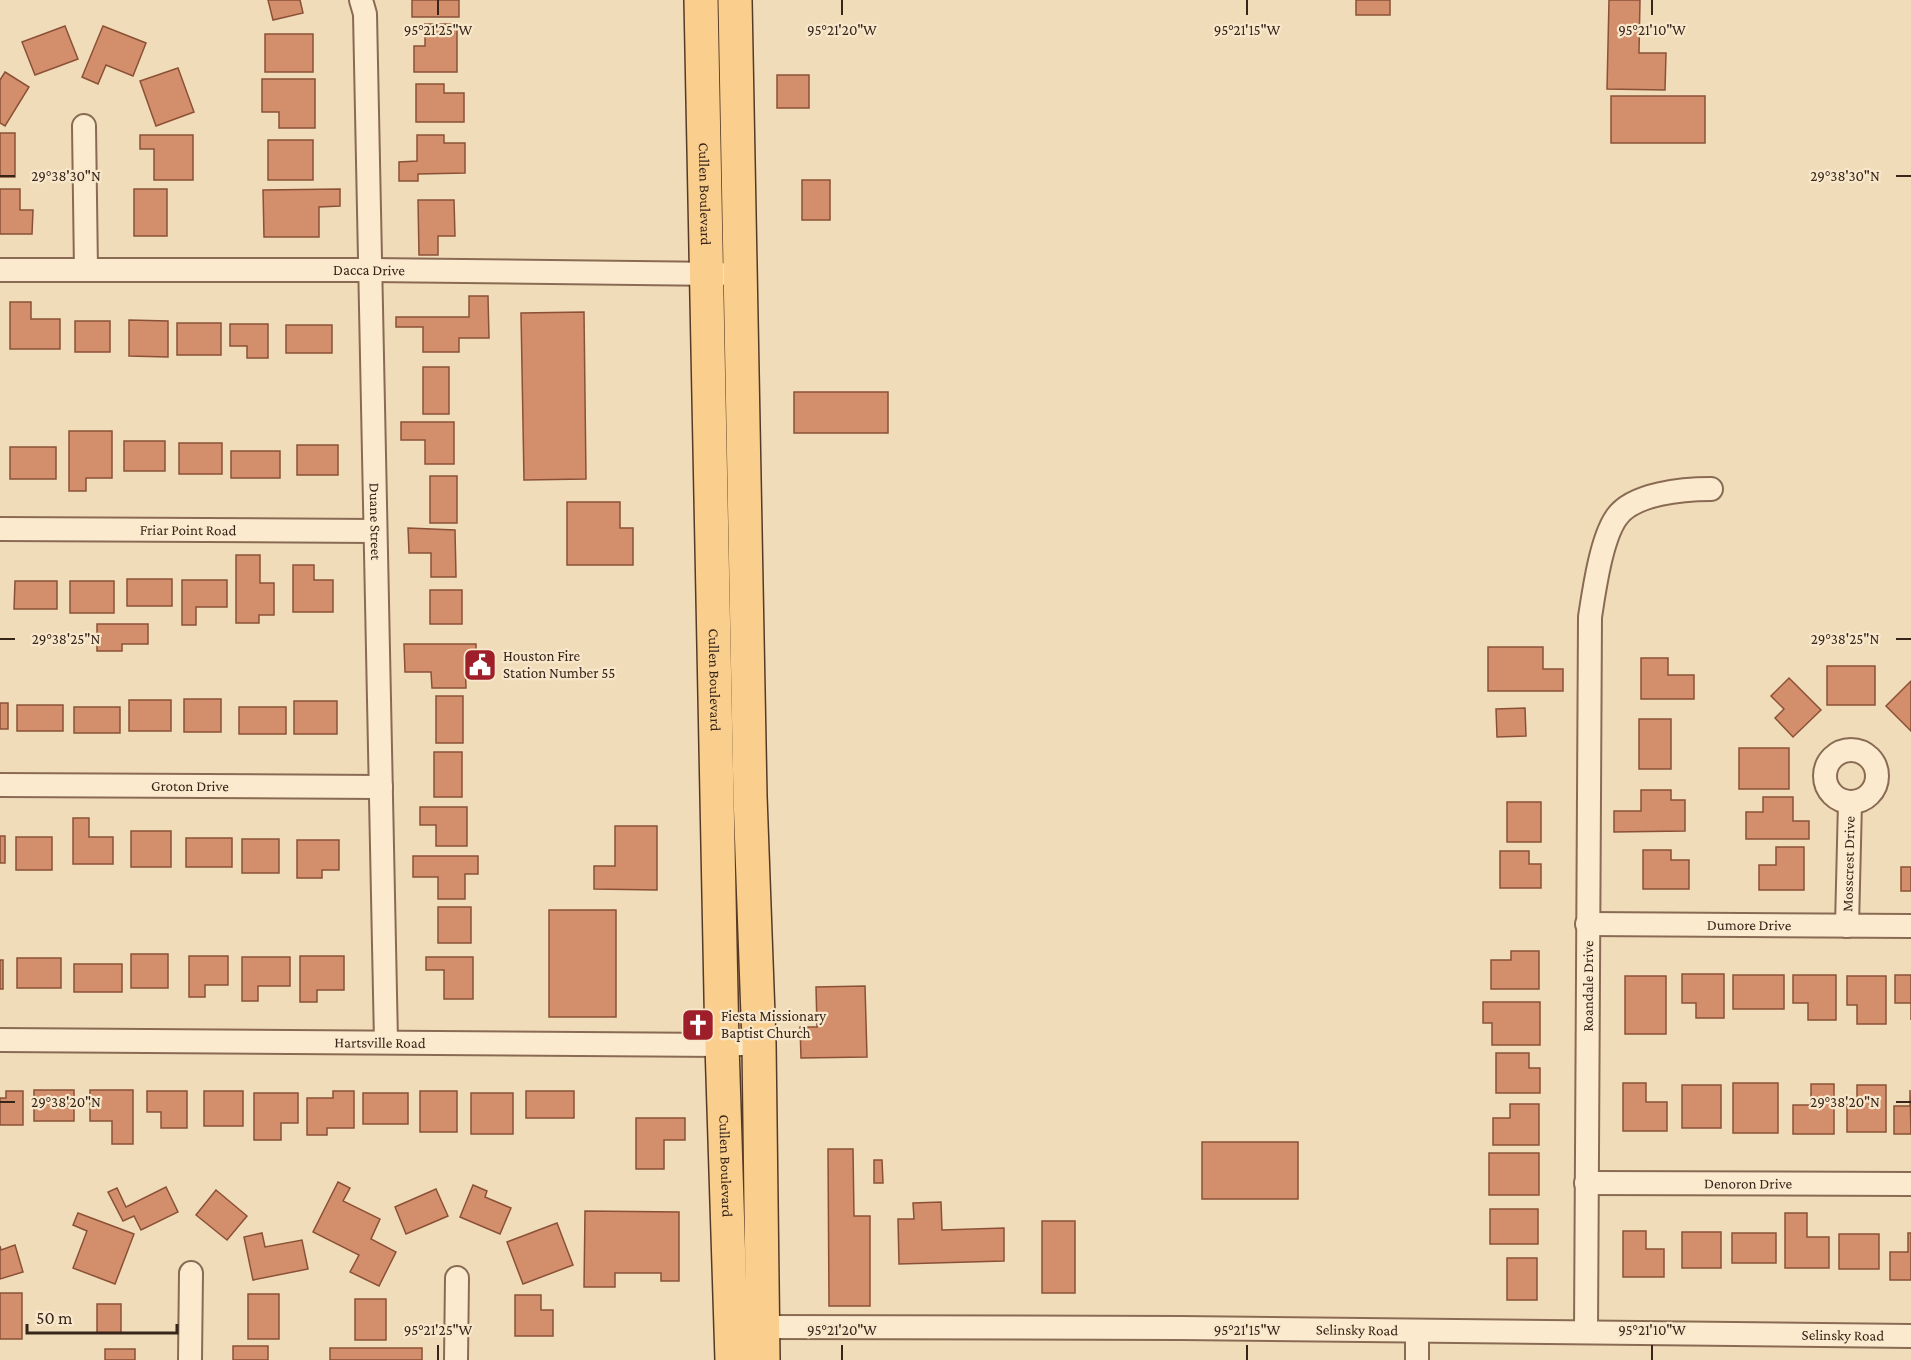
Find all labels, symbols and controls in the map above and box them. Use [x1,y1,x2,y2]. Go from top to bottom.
text: 95°21'25"W [404,22,472,38]
text: 95°21'20"W [807,22,877,38]
text: 95°21'15"W [1214,22,1280,38]
text: 95°21'10"W [1618,22,1686,38]
street label: Cullen Boulevard [696,142,714,246]
text: 29°38'30"N [31,168,101,184]
text: 29°38'30"N [1810,168,1880,184]
street label: Dacca Drive [333,262,405,278]
street label: Duane Street [367,482,384,561]
street label: Friar Point Road [140,522,236,538]
street label: Cullen Boulevard [706,628,724,732]
text: 29°38'25"N [32,631,100,647]
text: 29°38'25"N [1811,631,1879,647]
public building icon: Houston Fire Station Number 55 [462,647,498,683]
place label: Houston Fire Station Number 55 [503,648,615,681]
street label: Groton Drive [151,778,229,794]
street label: Mosscrest Drive [1839,815,1858,912]
street label: Dumore Drive [1707,917,1792,933]
street label: Roandale Drive [1580,940,1596,1032]
church icon: Fiesta Missionary Baptist Church [680,1007,716,1043]
place label: Fiesta Missionary Baptist Church [721,1008,826,1042]
street label: Hartsville Road [334,1034,426,1051]
text: 29°38'20"N [31,1094,101,1110]
text: 29°38'20"N [1810,1094,1880,1110]
street label: Cullen Boulevard [716,1114,735,1218]
street label: Denoron Drive [1704,1175,1792,1192]
scale bar [27,1297,177,1335]
text: 50 m [36,1308,73,1328]
street label: Selinsky Road [1316,1321,1398,1339]
text: 95°21'25"W [404,1322,472,1338]
text: 95°21'20"W [807,1322,877,1338]
text: 95°21'15"W [1214,1322,1280,1338]
text: 95°21'10"W [1618,1322,1686,1338]
street label: Selinsky Road [1802,1327,1884,1344]

